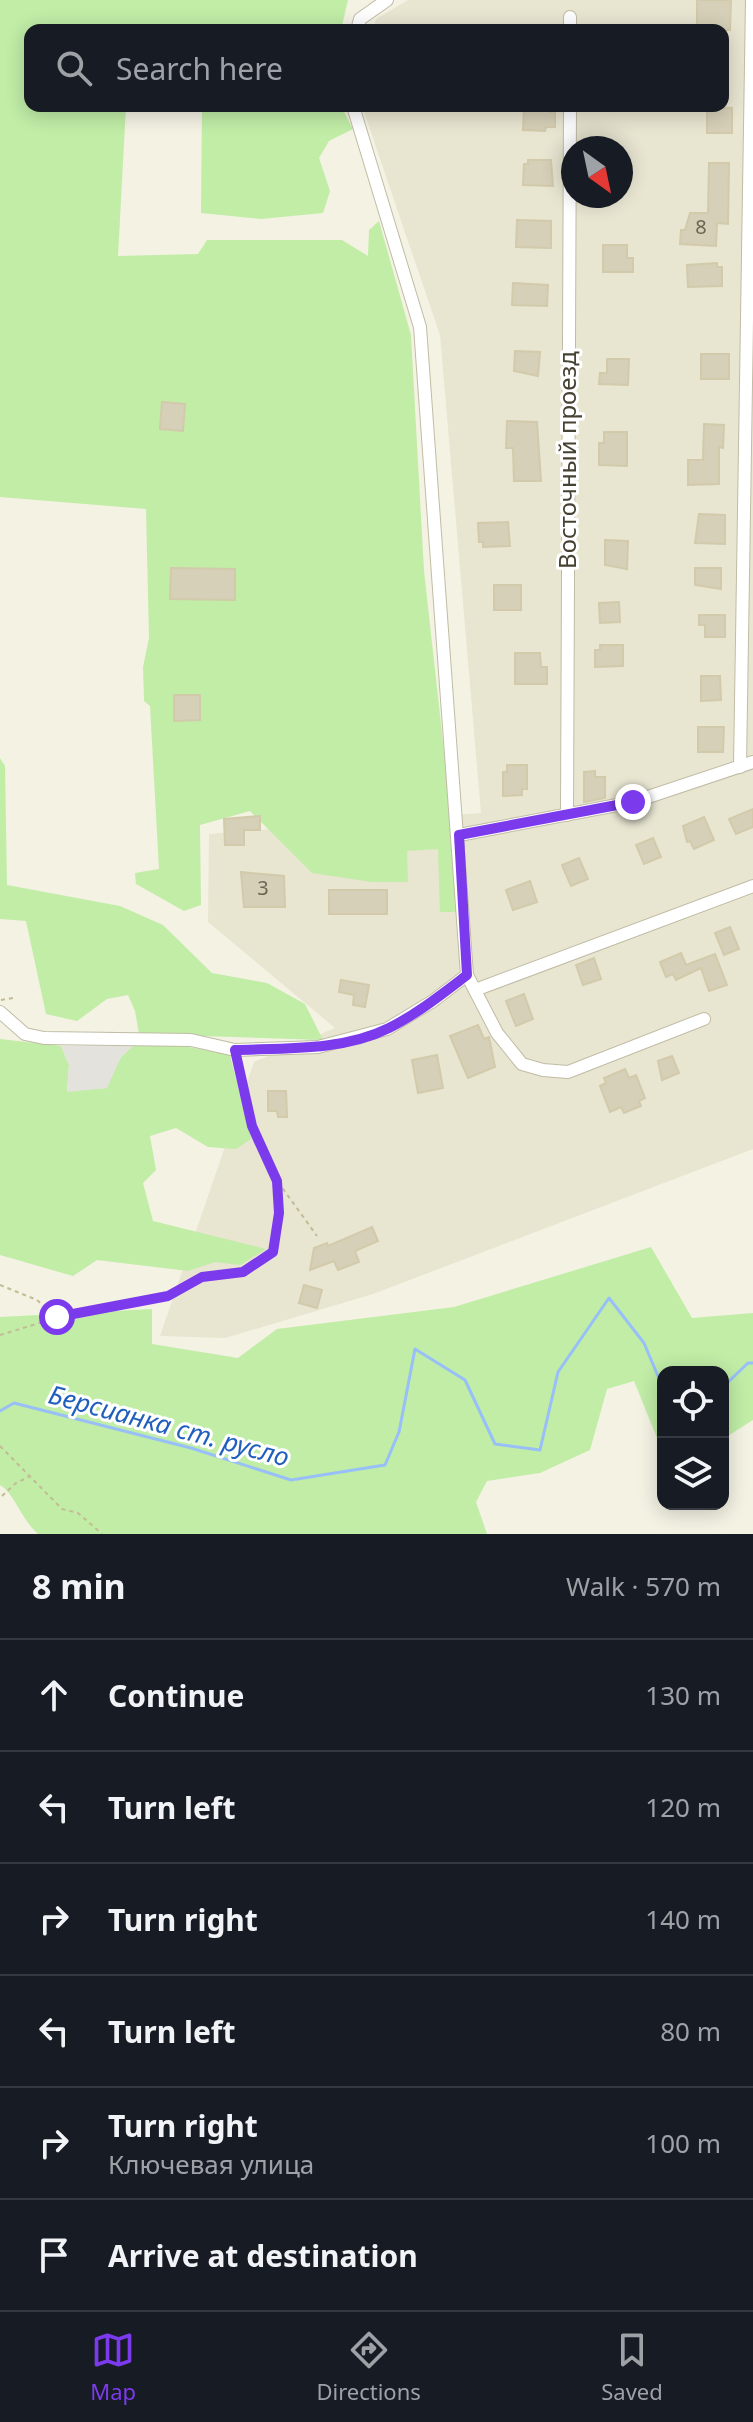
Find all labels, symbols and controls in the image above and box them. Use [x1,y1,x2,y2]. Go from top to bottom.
search box [24,24,729,112]
icon: search [52,46,96,90]
text: Search here [116,48,283,89]
north arrow [561,136,633,208]
house number: 8 [695,213,707,240]
street label: Восточный проезд [550,351,583,569]
route end [615,784,651,820]
house number: 3 [257,874,269,901]
route start [39,1299,75,1335]
map controls [657,1366,729,1510]
button: locate [657,1366,729,1438]
water label: Берсианка ст. русло [45,1376,293,1474]
button: layers [657,1438,729,1510]
text: 8 min [32,1563,126,1609]
text: Walk · 570 m [566,1568,721,1604]
icon: ahead [32,1673,76,1717]
text: Continue [108,1675,244,1716]
text: 130 m [645,1677,721,1713]
icon: left [32,1785,76,1829]
text: Turn left [108,1787,236,1828]
text: 120 m [645,1789,721,1825]
icon: right [32,1897,76,1941]
text: Turn right [108,1899,258,1940]
text: 140 m [645,1901,721,1937]
icon: left [32,2009,76,2053]
text: Turn left [108,2011,236,2052]
text: 80 m [660,2013,721,2049]
text: Turn right [108,2105,258,2146]
icon: right [32,2121,76,2165]
text: 100 m [645,2125,721,2161]
text: Ключевая улица [108,2146,314,2182]
icon: arrive [32,2233,76,2277]
text: Arrive at destination [108,2235,418,2276]
tab: Map [90,2328,136,2406]
tab: Directions [316,2328,421,2406]
tab: Saved [601,2328,663,2406]

